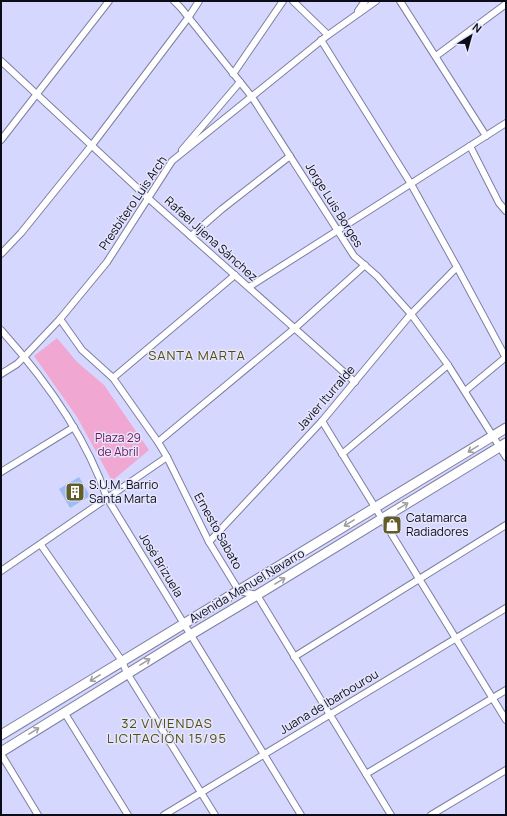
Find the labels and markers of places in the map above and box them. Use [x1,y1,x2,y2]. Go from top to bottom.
place label: S.U.M. Barrio Santa Marta [89,476,158,507]
building icon: S.U.M. Barrio Santa Marta [64,481,86,503]
place label: Catamarca Radiadores [406,509,469,540]
shop icon: Catamarca Radiadores [381,514,403,536]

